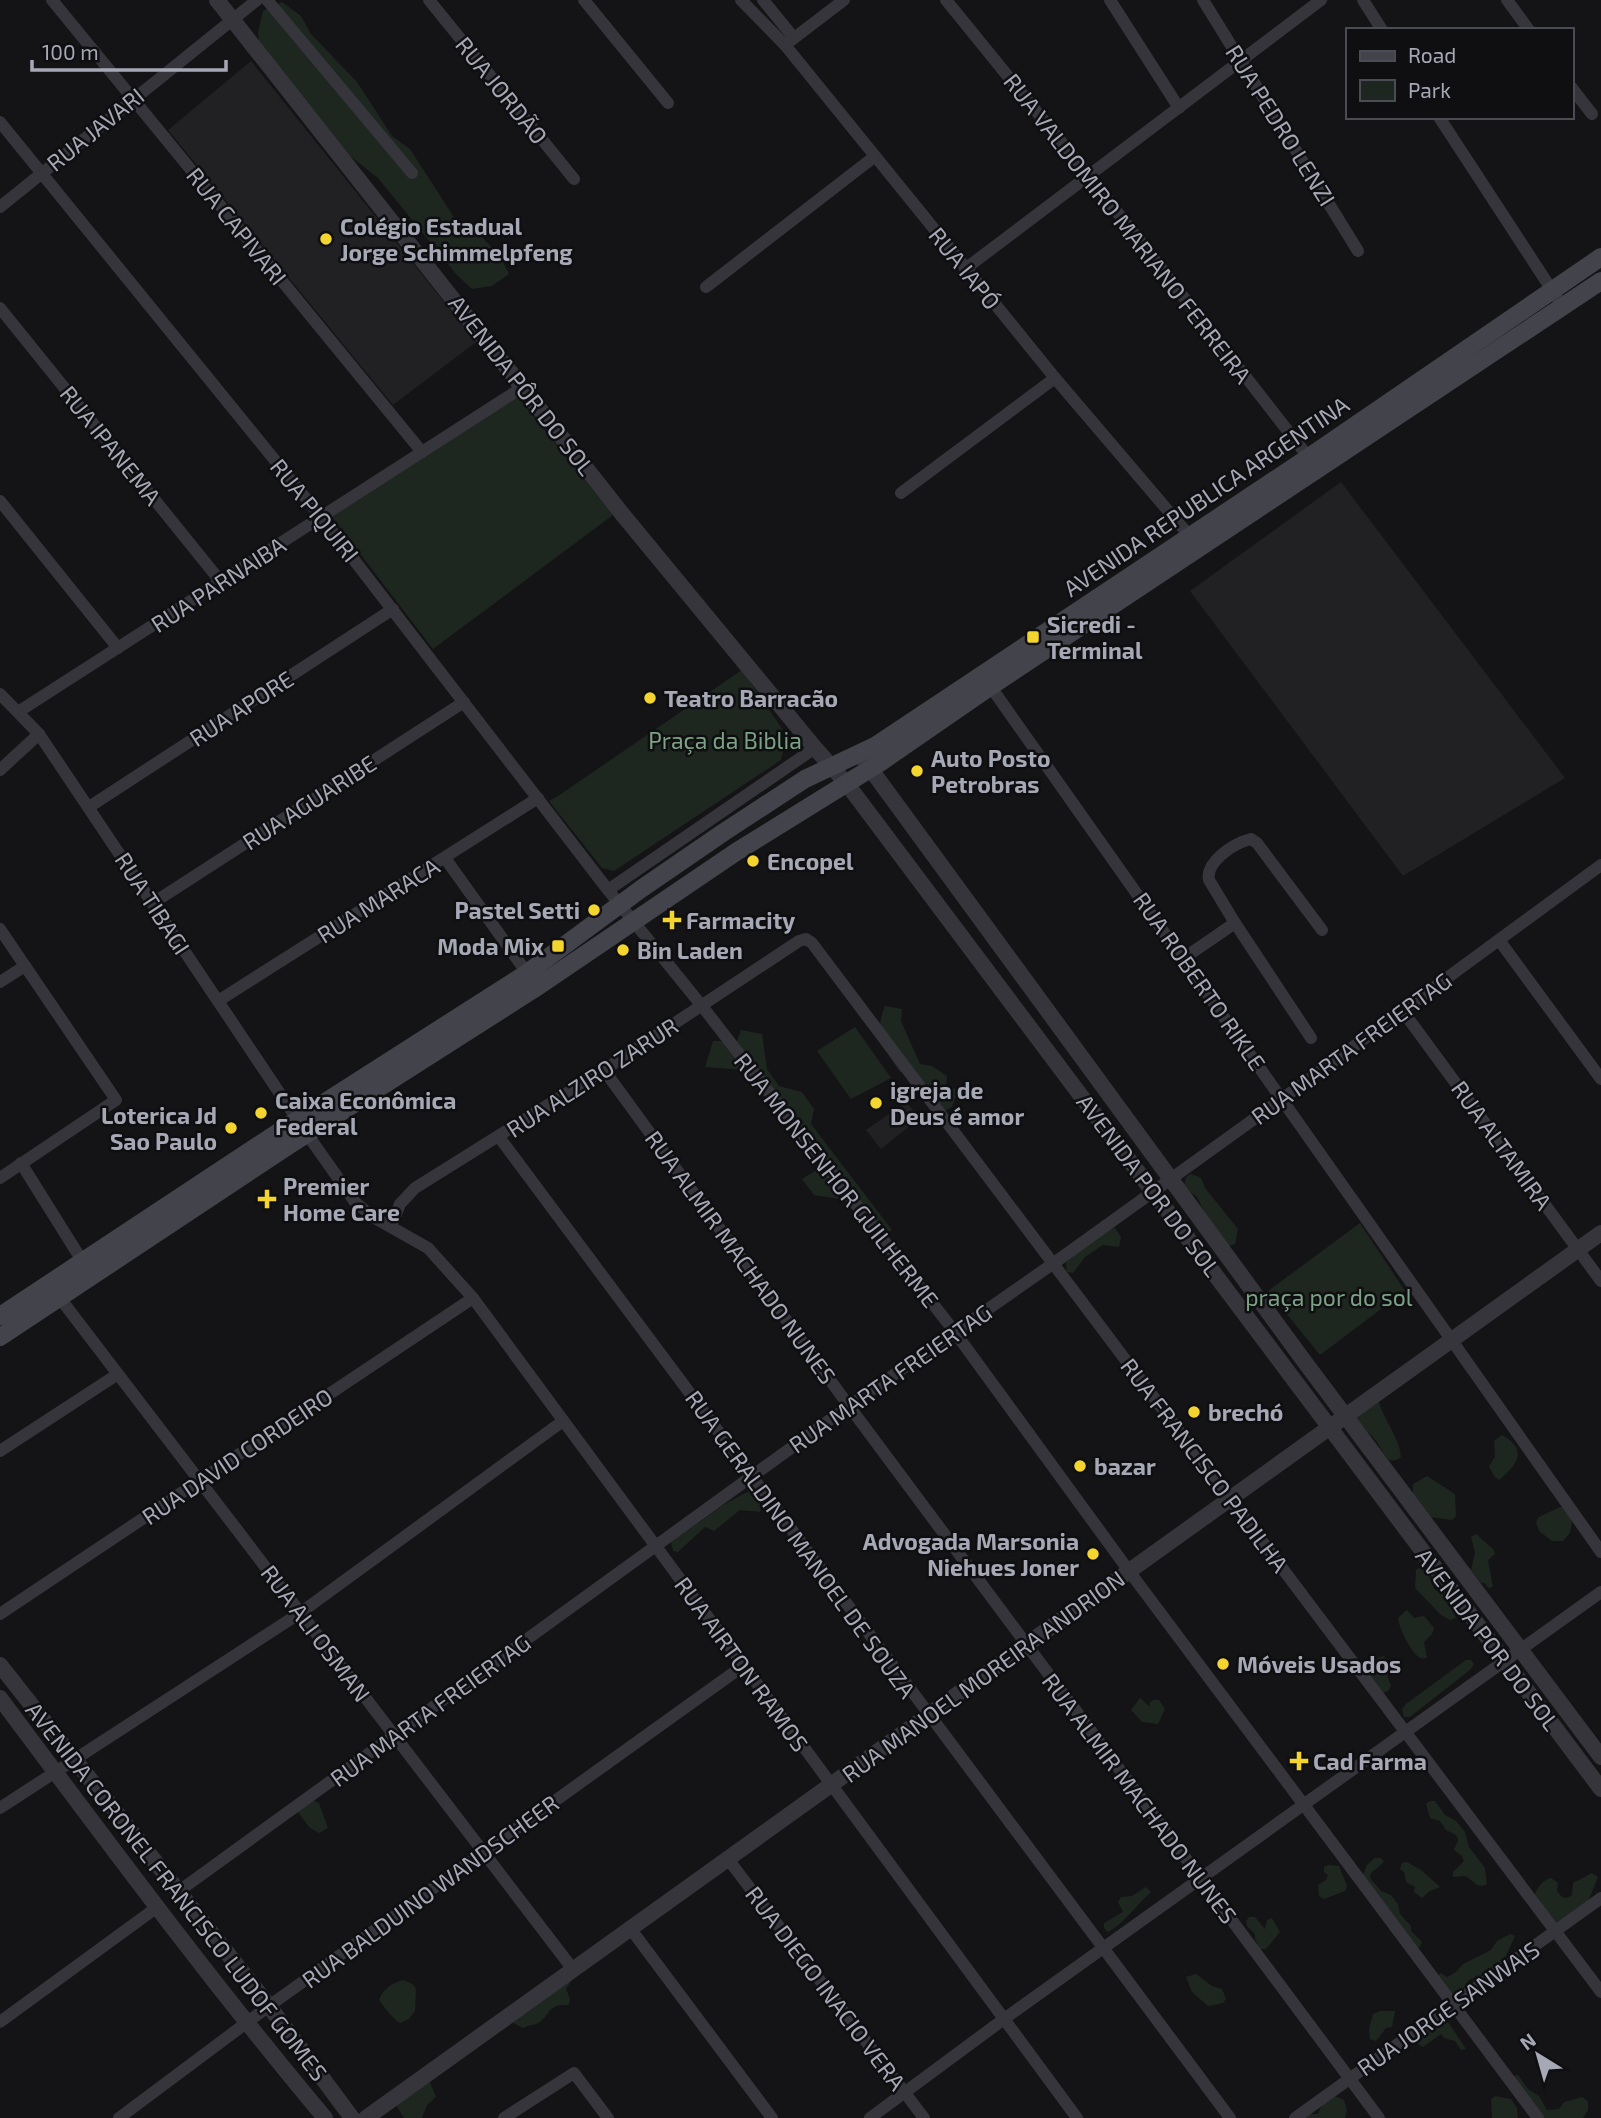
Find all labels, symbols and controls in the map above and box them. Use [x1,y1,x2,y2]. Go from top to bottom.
scale bar [32,28,226,72]
legend [1346,28,1573,119]
street label: RUA JORDÃO [450,31,554,149]
text: 100 m [42,39,99,64]
street label: RUA PEDRO LENZI [1220,39,1342,211]
text: Road [1408,42,1456,67]
street label: RUA VALDOMIRO MARIANO FERREIRA [998,67,1258,389]
text: Park [1408,77,1451,102]
street label: RUA JAVARI [41,81,149,177]
street label: RUA CAPIVARI [181,162,293,290]
place label: Colégio Estadual Jorge Schimmelpfeng [340,212,573,266]
street label: RUA IAPÓ [923,221,1007,315]
marker: Colégio Estadual Jorge Schimmelpfeng [318,231,334,247]
street label: AVENIDA PÔR DO SOL [443,289,601,481]
street label: RUA IPANEMA [54,380,168,511]
street label: AVENIDA REPUBLICA ARGENTINA [1058,389,1355,602]
street label: RUA PIQUIRI [265,453,365,567]
street label: RUA PARNAIBA [145,530,291,638]
place label: Sicredi - Terminal [1047,610,1143,664]
marker: Sicredi - Terminal [1025,629,1041,645]
street label: RUA APORE [184,664,298,752]
place label: Teatro Barracão [664,684,838,712]
marker: Teatro Barracão [642,690,658,706]
park label: Praça da Biblia [648,726,802,755]
place label: Auto Posto Petrobras [931,744,1051,798]
street label: RUA AGUARIBE [237,749,381,855]
marker: Auto Posto Petrobras [909,763,925,779]
street label: RUA TIBAGI [110,847,196,959]
place label: Encopel [767,847,854,875]
street label: RUA MARACA [312,851,445,949]
marker: Encopel [745,853,761,869]
street label: RUA ROBERTO RIKLE [1128,887,1272,1075]
place label: Pastel Setti [455,896,580,924]
marker: Pastel Setti [586,902,602,918]
place label: Farmacity [686,906,795,934]
marker: Farmacity [664,912,680,928]
place label: Moda Mix [437,932,544,960]
place label: Bin Laden [637,936,743,964]
marker: Moda Mix [550,938,566,954]
marker: Bin Laden [615,942,631,958]
street label: RUA MARTA FREIERTAG [1245,966,1457,1130]
street label: RUA ALZIRO ZARUR [501,1011,683,1143]
street label: RUA MONSENHOR GUILHERME [729,1047,945,1313]
street label: RUA ALTAMIRA [1446,1075,1559,1216]
place label: igreja de Deus é amor [890,1076,1024,1130]
place label: Caixa Econômica Federal [275,1086,456,1140]
street label: AVENIDA POR DO SOL [1071,1088,1227,1282]
marker: igreja de Deus é amor [868,1095,884,1111]
place label: Loterica Jd Sao Paulo [101,1101,217,1155]
marker: Caixa Econômica Federal [253,1105,269,1121]
marker: Loterica Jd Sao Paulo [223,1120,239,1136]
street label: RUA ALMIR MACHADO NUNES [640,1125,842,1389]
place label: Premier Home Care [283,1172,400,1226]
marker: Premier Home Care [257,1189,277,1209]
park label: praça por do sol [1245,1283,1413,1312]
street label: RUA MARTA FREIERTAG [783,1298,997,1458]
street label: RUA FRANCISCO PADILHA [1115,1352,1295,1578]
street label: RUA DAVID CORDEIRO [136,1382,338,1530]
street label: RUA GERALDINO MANOEL DE SOUZA [680,1385,923,1704]
place label: brechó [1208,1398,1283,1426]
marker: brechó [1186,1404,1202,1420]
place label: bazar [1094,1452,1156,1480]
marker: bazar [1072,1458,1088,1474]
place label: Advogada Marsonia Niehues Joner [863,1527,1079,1581]
street label: AVENIDA POR DO SOL [1410,1542,1566,1736]
marker: Advogada Marsonia Niehues Joner [1085,1546,1101,1562]
street label: RUA ALI OSMAN [255,1559,377,1707]
street label: RUA MANOEL MOREIRA ANDRION [836,1564,1130,1788]
street label: RUA AIRTON RAMOS [669,1571,815,1757]
street label: RUA MARTA FREIERTAG [324,1628,536,1792]
place label: Móveis Usados [1237,1650,1401,1678]
marker: Móveis Usados [1215,1656,1231,1672]
street label: RUA ALMIR MACHADO NUNES [1037,1667,1243,1929]
street label: AVENIDA CORONEL FRANCISCO LUDOF GOMES [20,1696,334,2086]
place label: Cad Farma [1313,1747,1427,1775]
marker: Cad Farma [1291,1753,1307,1769]
street label: RUA BALDUINO WANDSCHEER [296,1789,564,1993]
street label: RUA DIEGO INACIO VERA [740,1880,912,2096]
street label: RUA JORGE SANWAIS [1351,1935,1545,2081]
north arrow [1503,2020,1573,2090]

